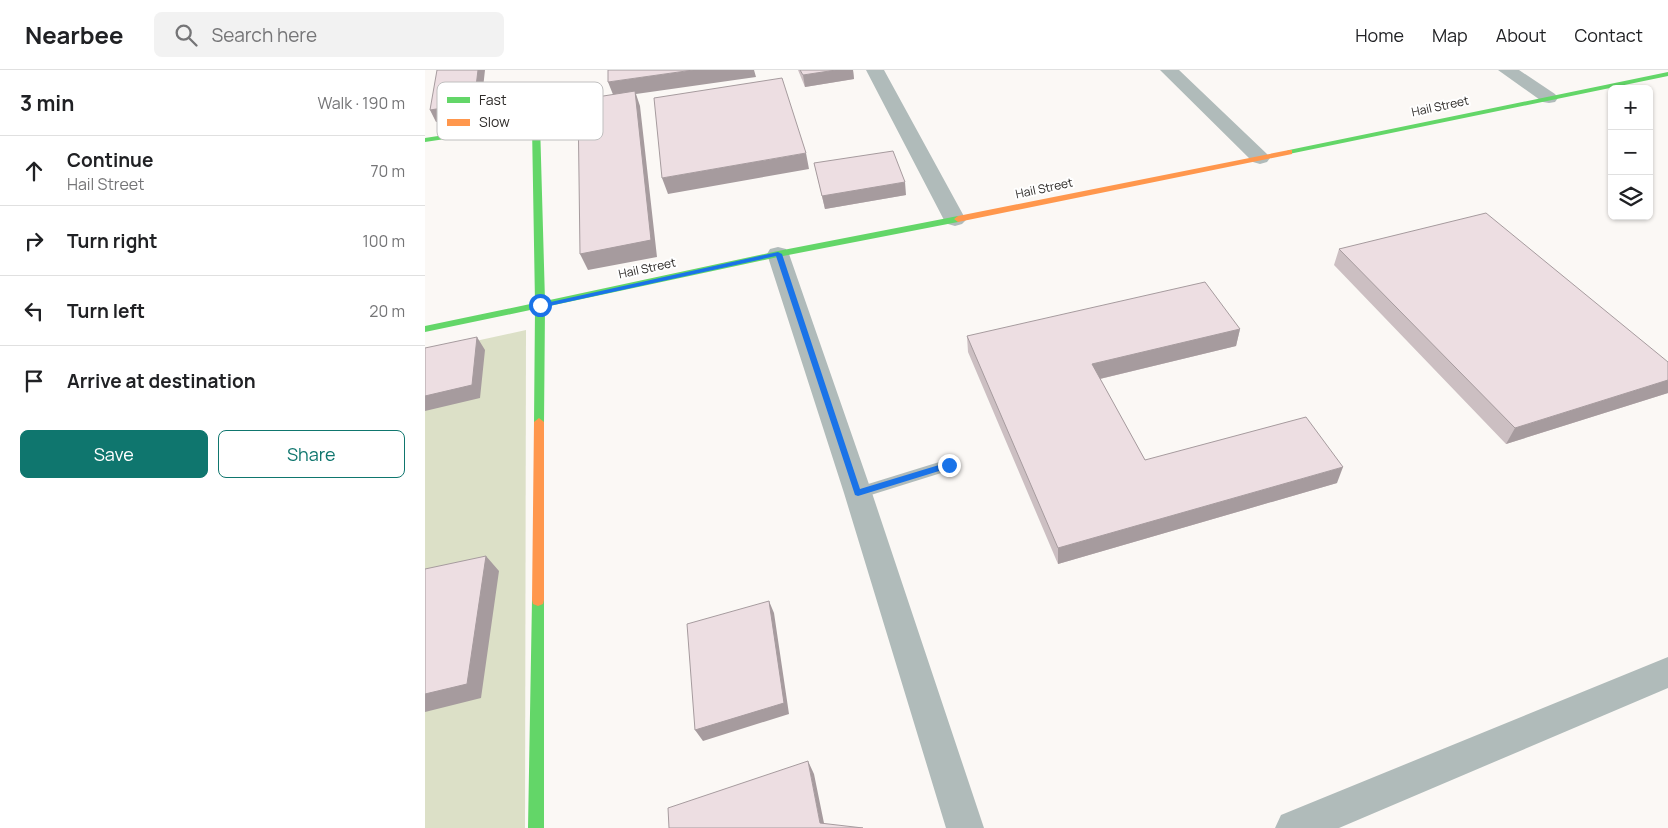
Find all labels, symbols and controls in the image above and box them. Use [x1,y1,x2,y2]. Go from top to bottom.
search box [154,12,504,57]
text: Nearbee [25,18,124,51]
icon: search [172,21,200,49]
text: Search here [212,22,317,48]
text: Home [1355,23,1404,47]
text: Map [1432,23,1468,47]
text: About [1496,23,1546,47]
text: Contact [1574,23,1643,47]
legend [437,82,603,140]
map controls [1608,85,1653,220]
button: + [1608,85,1653,130]
text: 3 min [20,89,74,117]
text: Fast [479,90,507,109]
text: Walk · 190 m [317,92,405,114]
street label: Hail Street [1410,92,1470,120]
text: Slow [479,112,510,131]
button: − [1608,130,1653,175]
text: Continue [67,147,153,173]
icon: ahead [20,157,48,185]
text: 70 m [370,160,405,182]
text: Hail Street [67,173,145,195]
street label: Hail Street [1014,174,1074,202]
button: layers [1608,175,1653,220]
icon: right [20,227,48,255]
text: Turn right [67,228,157,254]
text: 100 m [362,230,405,252]
street label: Hail Street [617,254,677,282]
route start [529,294,552,317]
icon: left [20,297,48,325]
text: Turn left [67,298,145,324]
text: 20 m [369,300,405,322]
icon: arrive [20,367,48,395]
text: Arrive at destination [67,368,256,394]
button: Save [20,430,208,478]
button: Share [218,430,405,478]
route end [938,454,961,477]

